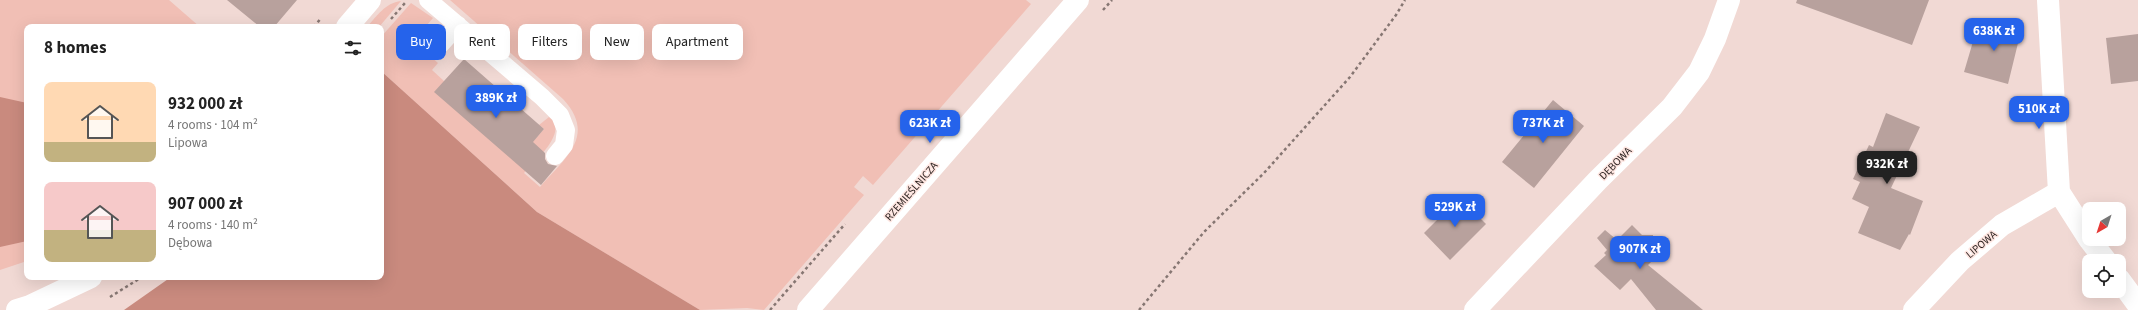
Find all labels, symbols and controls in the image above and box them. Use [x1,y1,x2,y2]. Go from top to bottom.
pin: 638K zł [1957,18,2031,52]
text: 638K zł [1973,22,2015,40]
chip: Buy [396,24,446,60]
chip: Rent [454,24,510,60]
chip: Filters [518,24,582,60]
chip: New [590,24,644,60]
chip: Apartment [652,24,743,60]
text: 8 homes [44,36,106,60]
icon: filters [342,37,364,59]
pin: 389K zł [459,85,533,119]
text: 389K zł [475,89,517,107]
text: 932 000 zł [168,92,243,116]
pin: 510K zł [2002,96,2076,130]
icon: home [76,98,124,146]
text: 510K zł [2018,100,2060,118]
pin: 623K zł [893,110,967,144]
pin: 737K zł [1506,110,1580,144]
text: 623K zł [909,114,951,132]
text: 737K zł [1522,114,1564,132]
text: 4 rooms · 104 m² [168,116,258,134]
text: Lipowa [168,134,208,152]
street label: DĘBOWA [1596,144,1635,183]
pin: 932K zł [1850,151,1924,185]
text: 932K zł [1866,155,1908,173]
street label: RZEMIEŚLNICZA [882,159,941,224]
text: 907 000 zł [168,192,243,216]
pin: 529K zł [1418,194,1492,228]
icon: home [76,198,124,246]
text: 529K zł [1434,198,1476,216]
north arrow [2082,202,2126,246]
map controls [2082,202,2126,298]
text: 4 rooms · 140 m² [168,216,258,234]
street label: LIPOWA [1963,227,2000,262]
text: Dębowa [168,234,212,252]
pin: 907K zł [1603,236,1677,270]
text: 907K zł [1619,240,1661,258]
button: locate [2082,254,2126,298]

